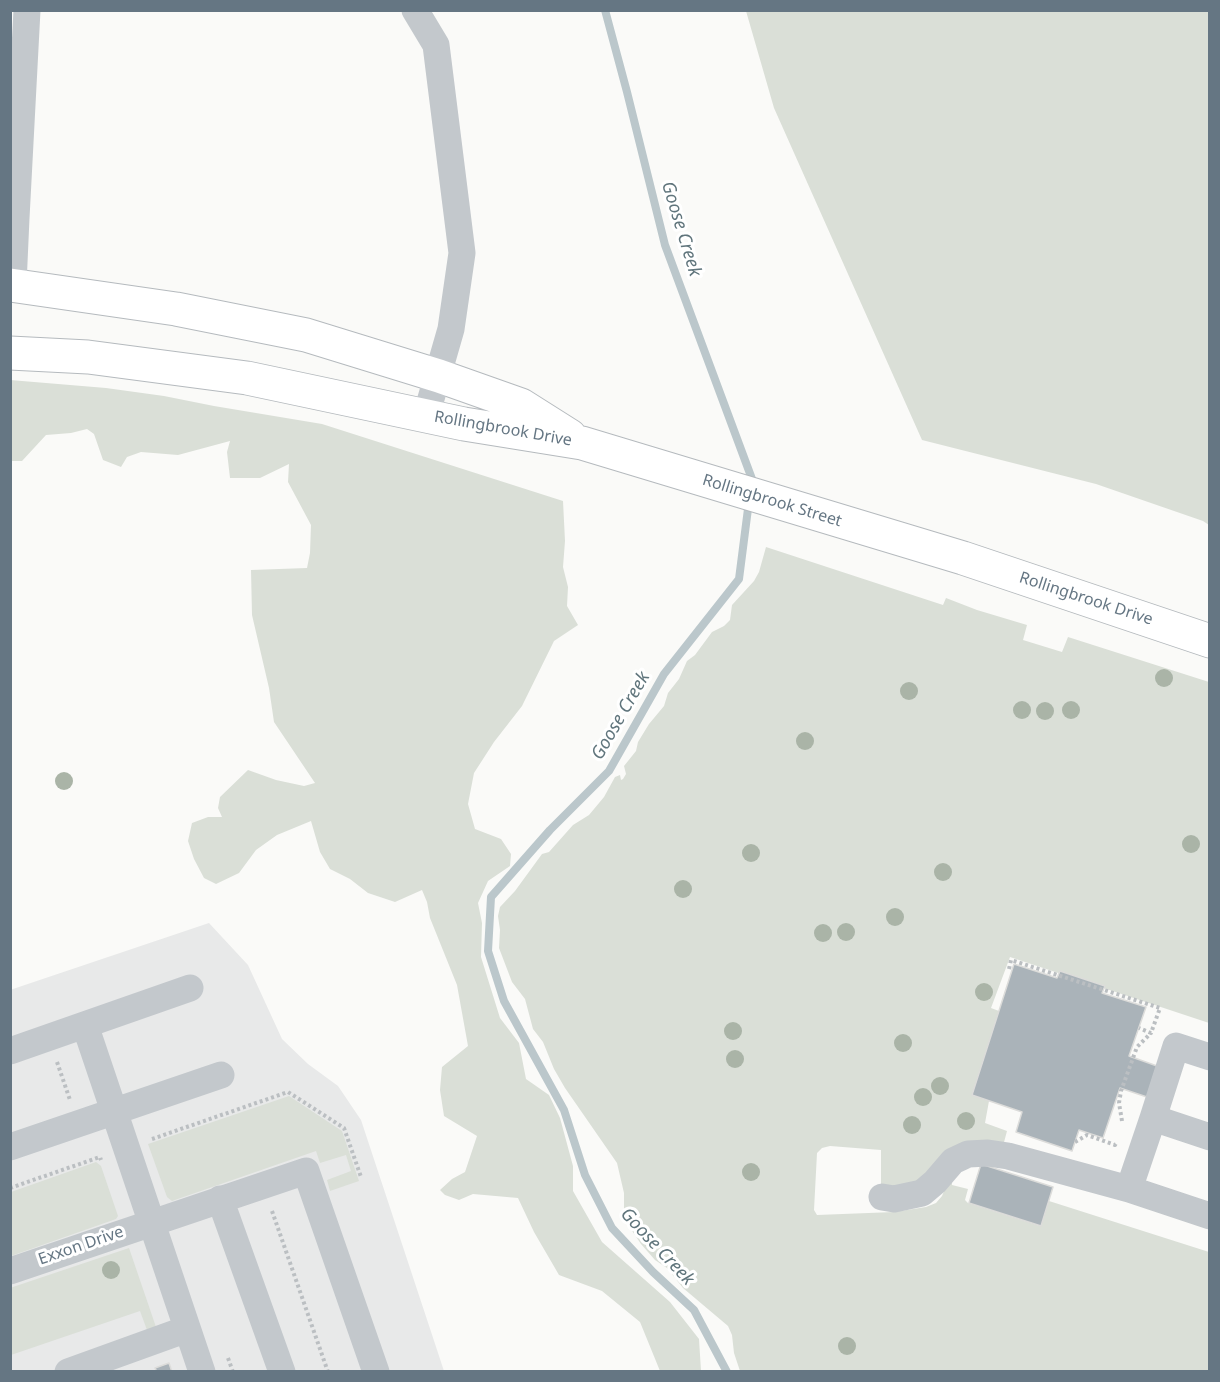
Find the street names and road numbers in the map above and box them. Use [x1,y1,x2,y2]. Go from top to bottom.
street label: Rollingbrook Drive [433,407,573,451]
street label: Rollingbrook Street [700,471,844,531]
street label: Rollingbrook Drive [1017,568,1155,630]
street label: Exxon Drive [36,1222,126,1270]

